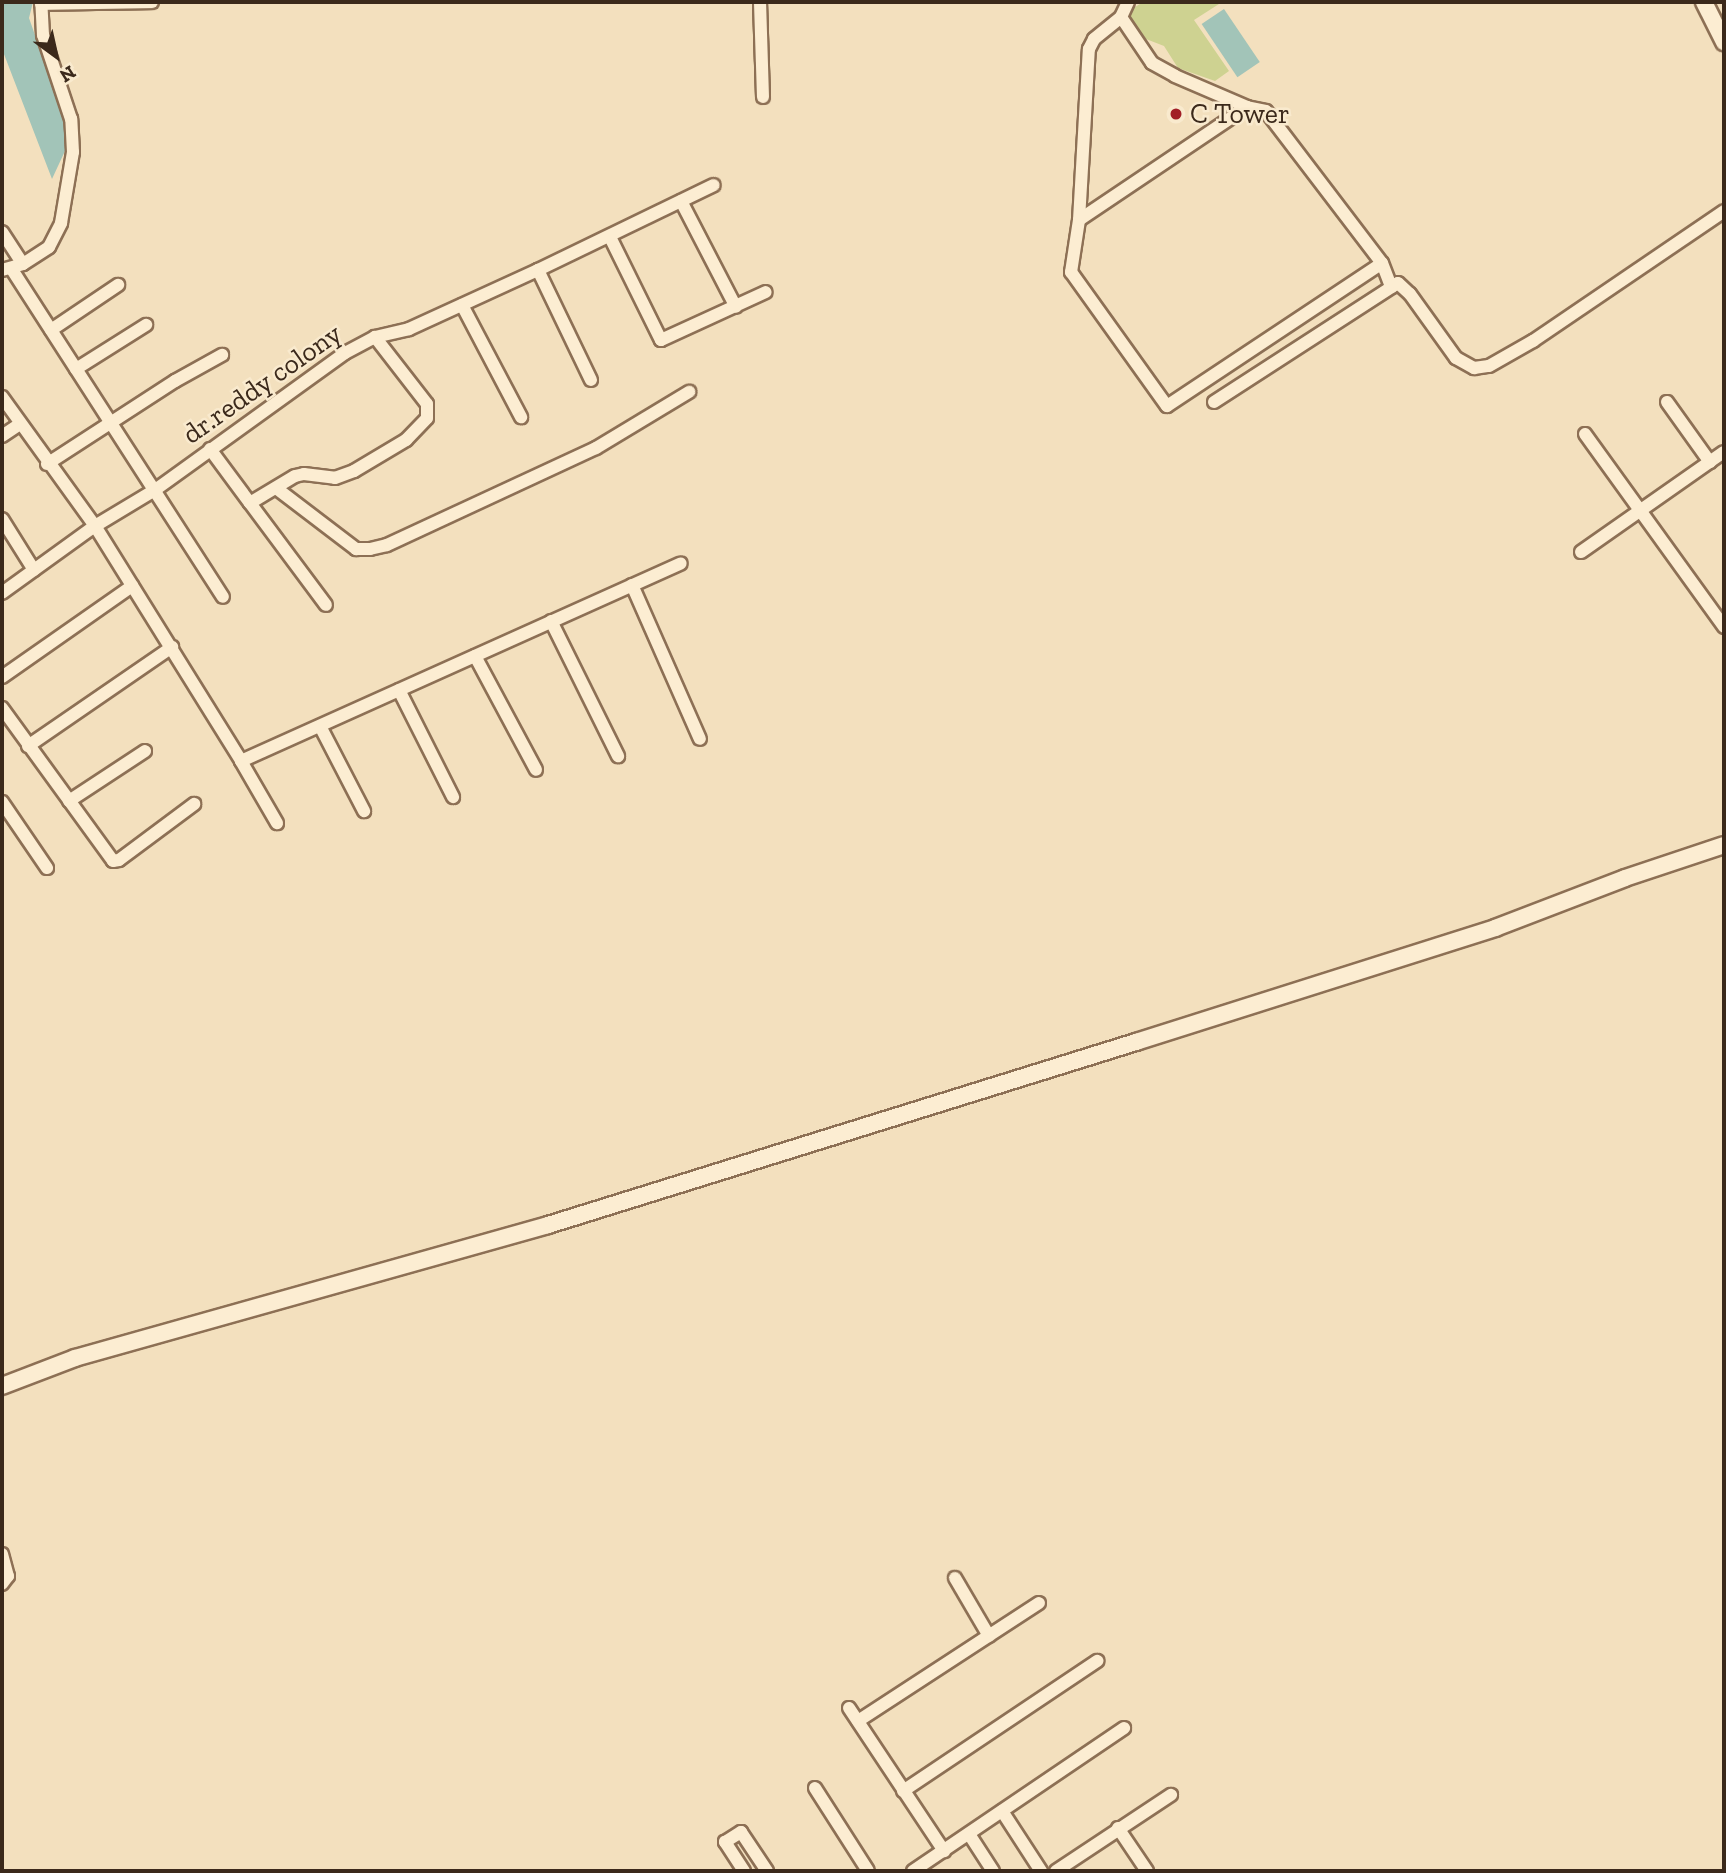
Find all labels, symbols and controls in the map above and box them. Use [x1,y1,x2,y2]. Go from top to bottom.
north arrow [21,21,91,91]
text: N [55,60,80,88]
place label: C Tower [1190,97,1290,131]
marker: C Tower [1168,106,1184,122]
street label: dr.reddy colony [176,317,348,451]

